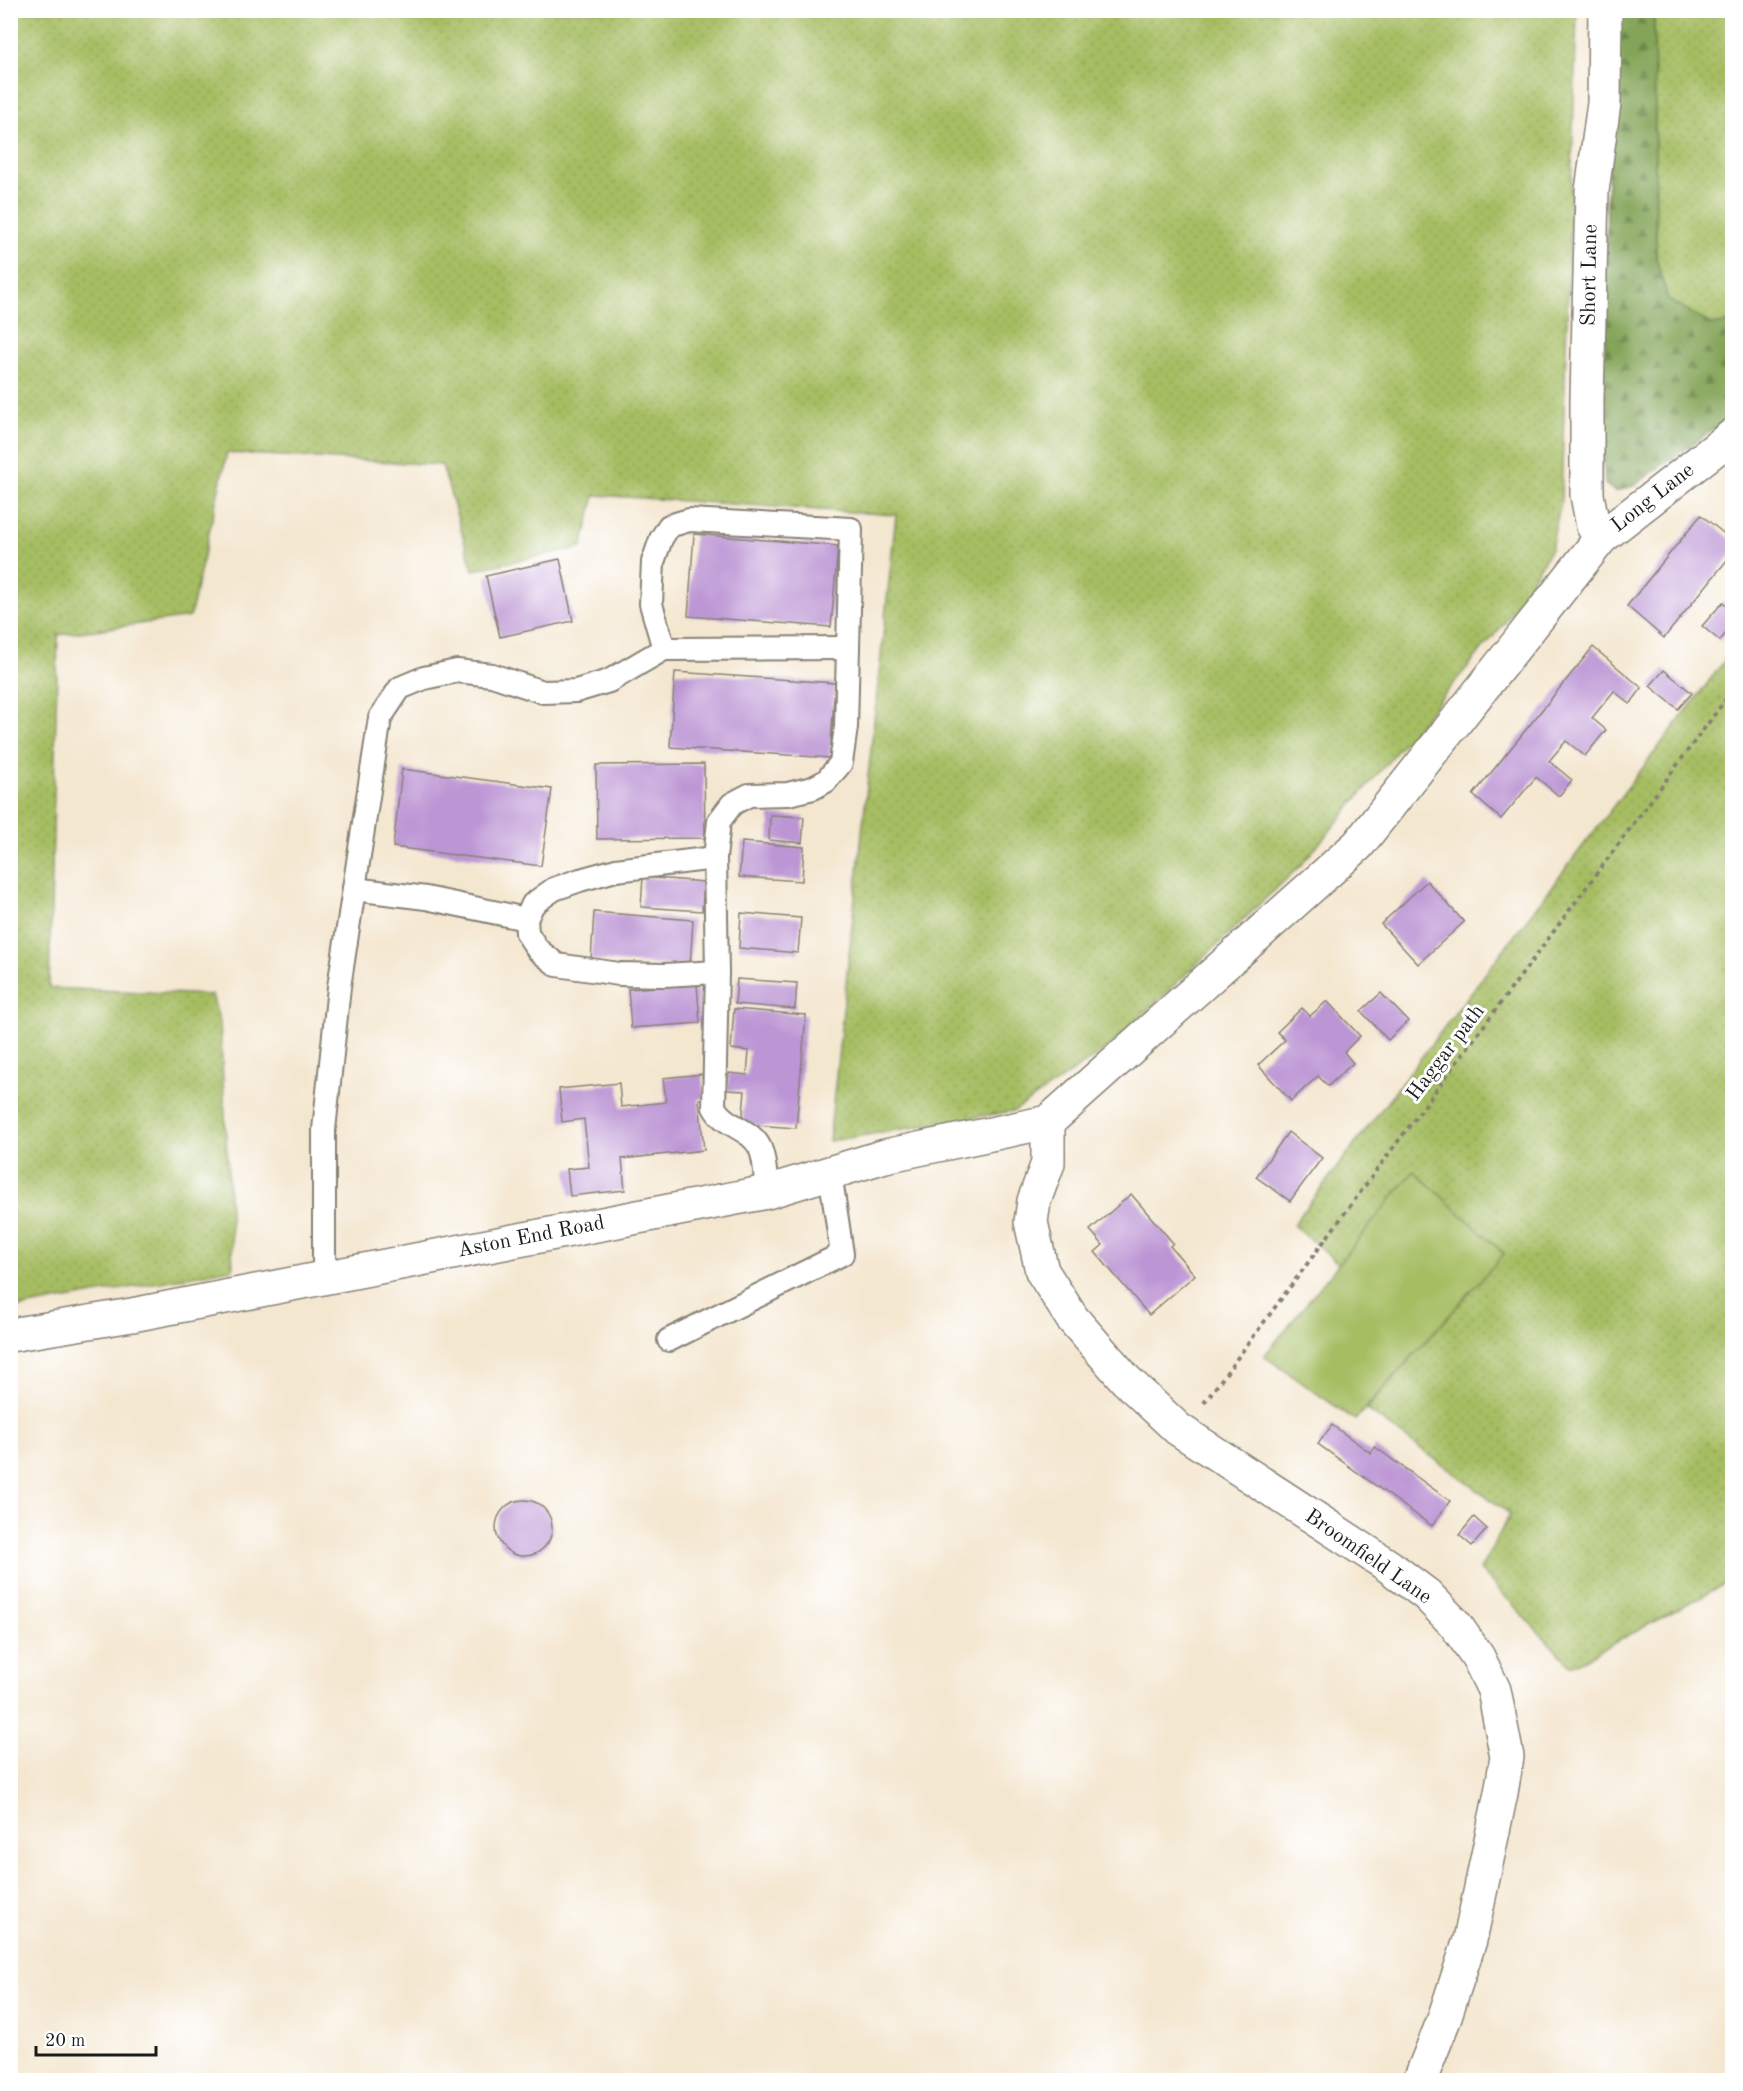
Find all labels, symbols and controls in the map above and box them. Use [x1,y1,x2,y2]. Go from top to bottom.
street label: Short Lane [1579,224,1601,326]
street label: Long Lane [1608,459,1698,537]
street label: Haggar path [1403,1001,1489,1105]
street label: Aston End Road [456,1212,606,1262]
street label: Broomfield Lane [1301,1506,1435,1608]
scale bar [36,2019,156,2057]
text: 20 m [45,2032,85,2050]

